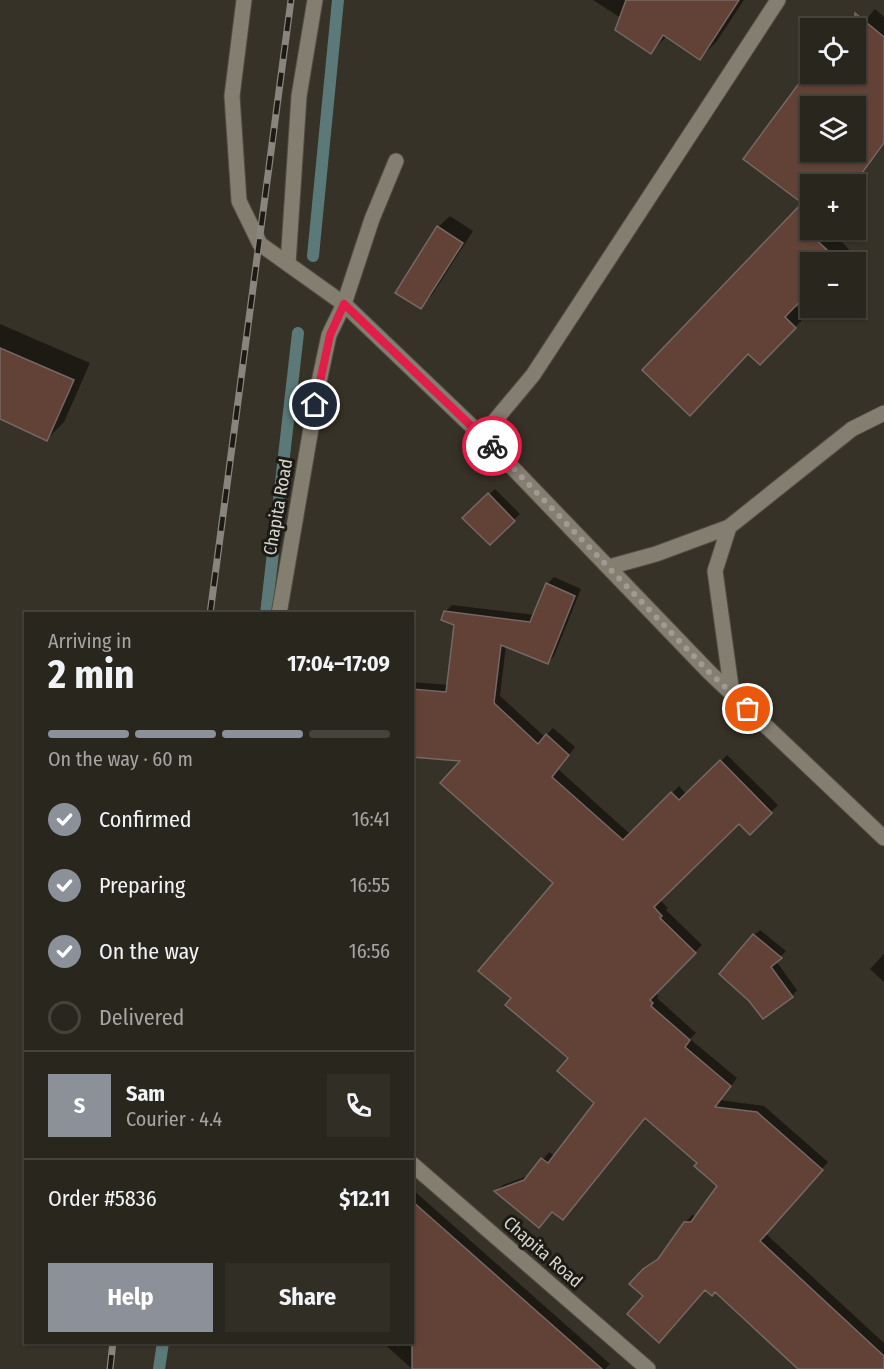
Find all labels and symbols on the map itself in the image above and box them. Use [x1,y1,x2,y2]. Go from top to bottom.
pin [289,379,340,430]
courier [462,416,522,476]
street label: Chapita Road [259,457,297,557]
pin [722,683,773,734]
street label: Chapita Road [499,1212,587,1292]

